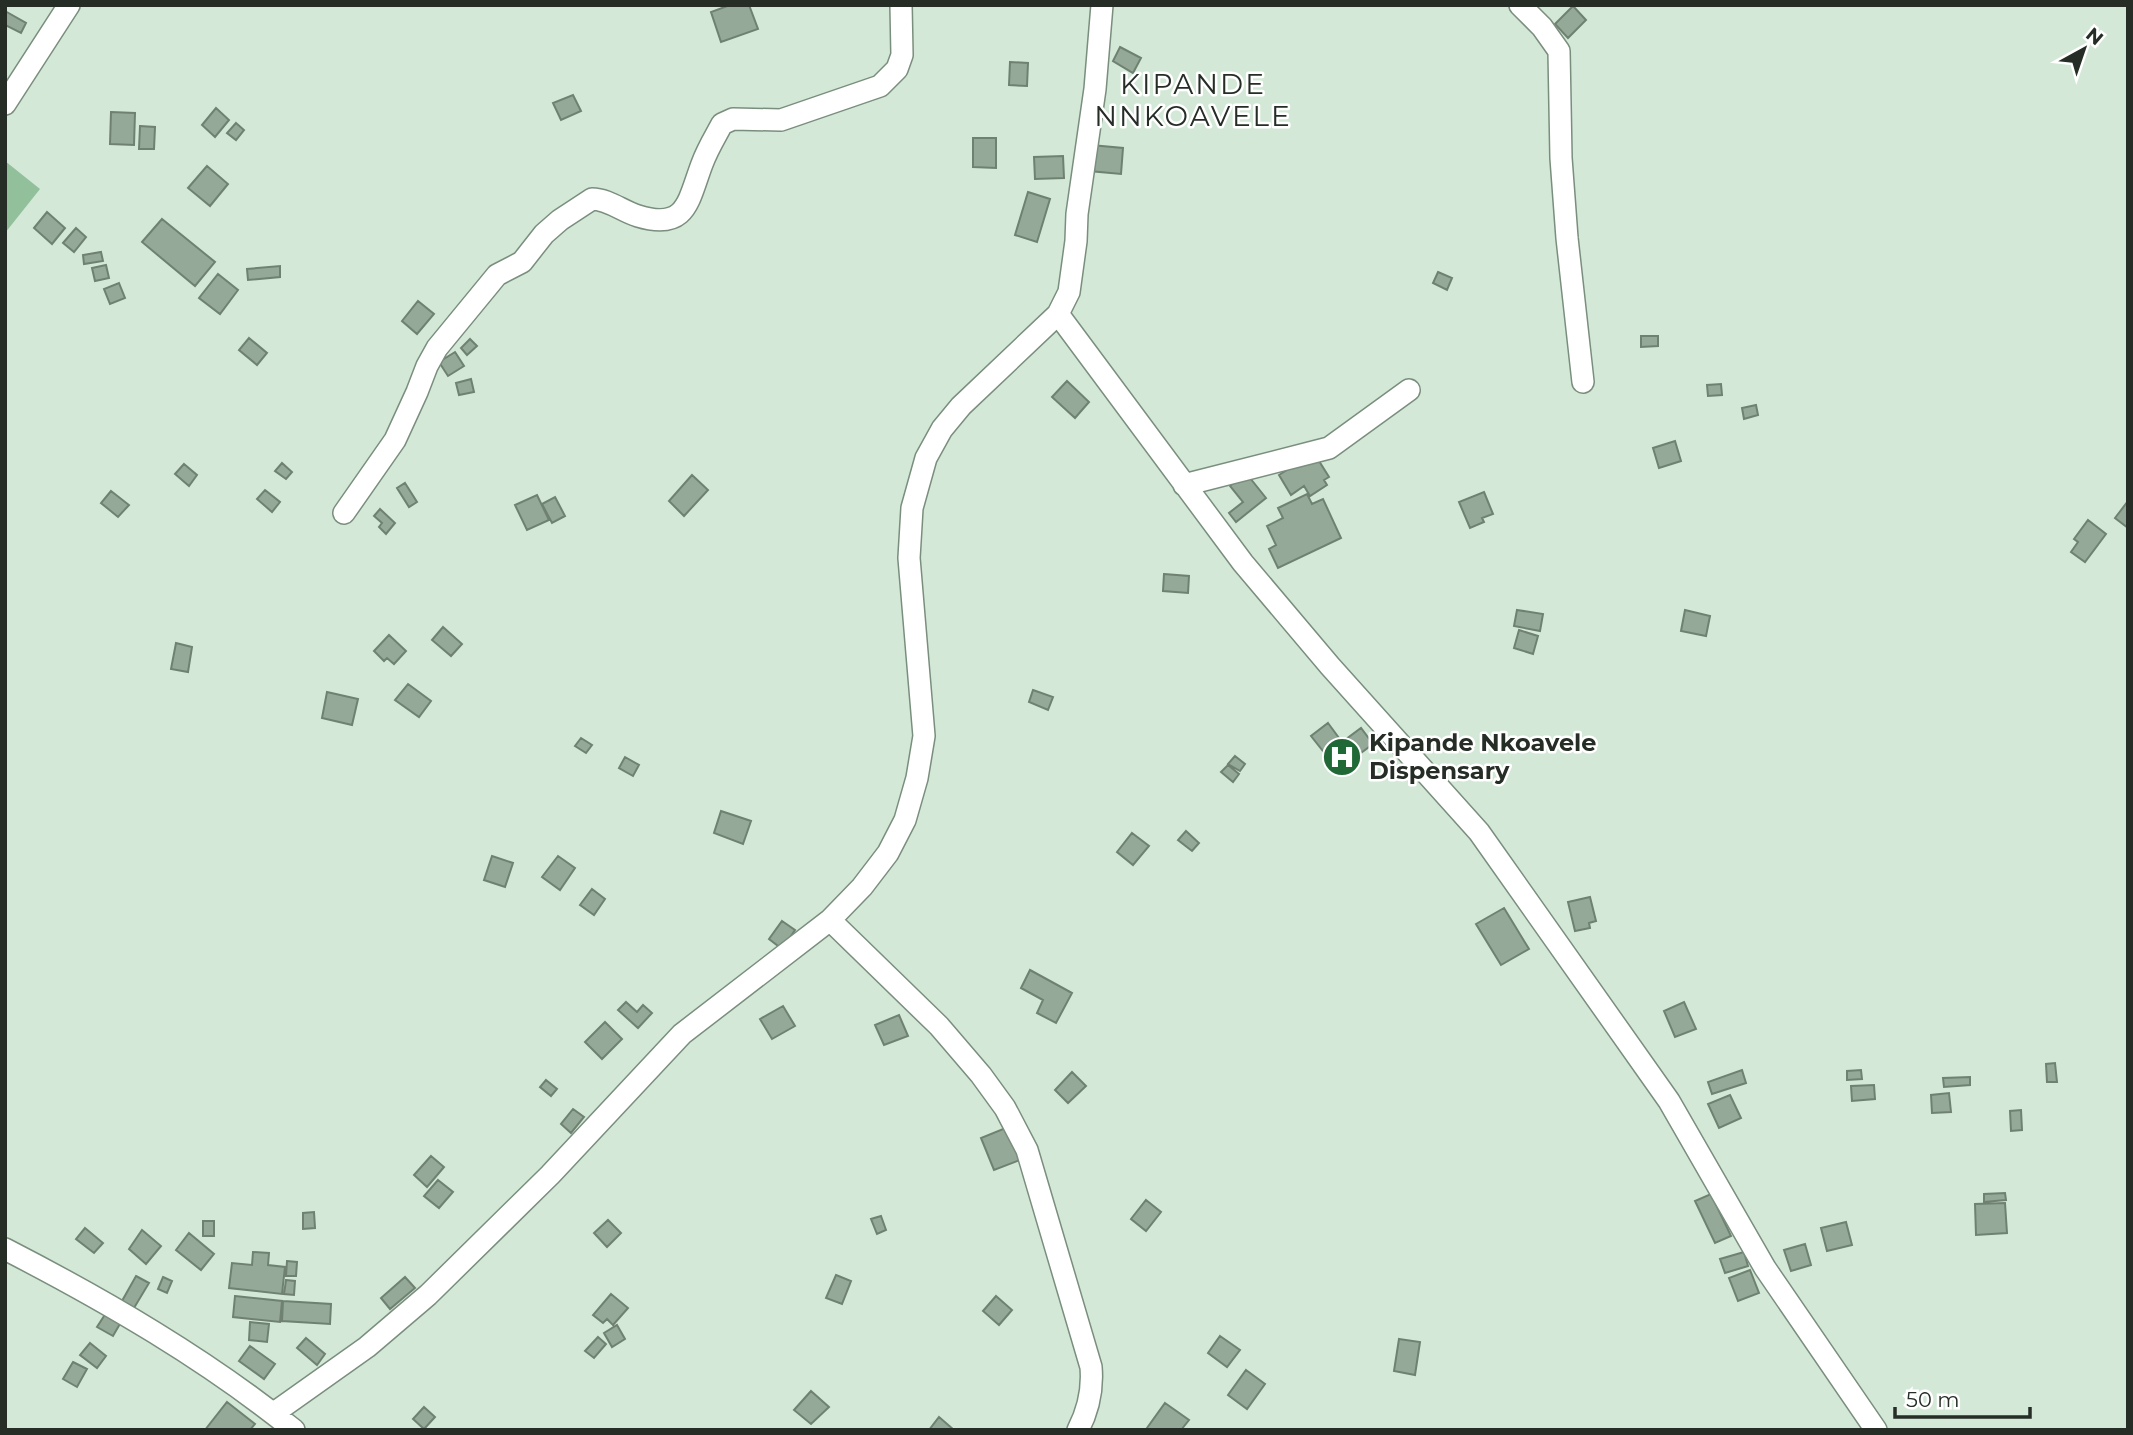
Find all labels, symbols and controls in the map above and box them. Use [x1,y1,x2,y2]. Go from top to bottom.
north arrow [2049,14,2119,84]
text: N [2081,23,2108,50]
district label: KIPANDE NNKOAVELE [1094,67,1292,133]
place label: Kipande Nkoavele Dispensary [1369,728,1596,785]
hospital icon: Kipande Nkoavele Dispensary [1321,736,1363,778]
scale bar [1895,1376,2030,1420]
text: 50 m [1906,1387,1960,1412]

